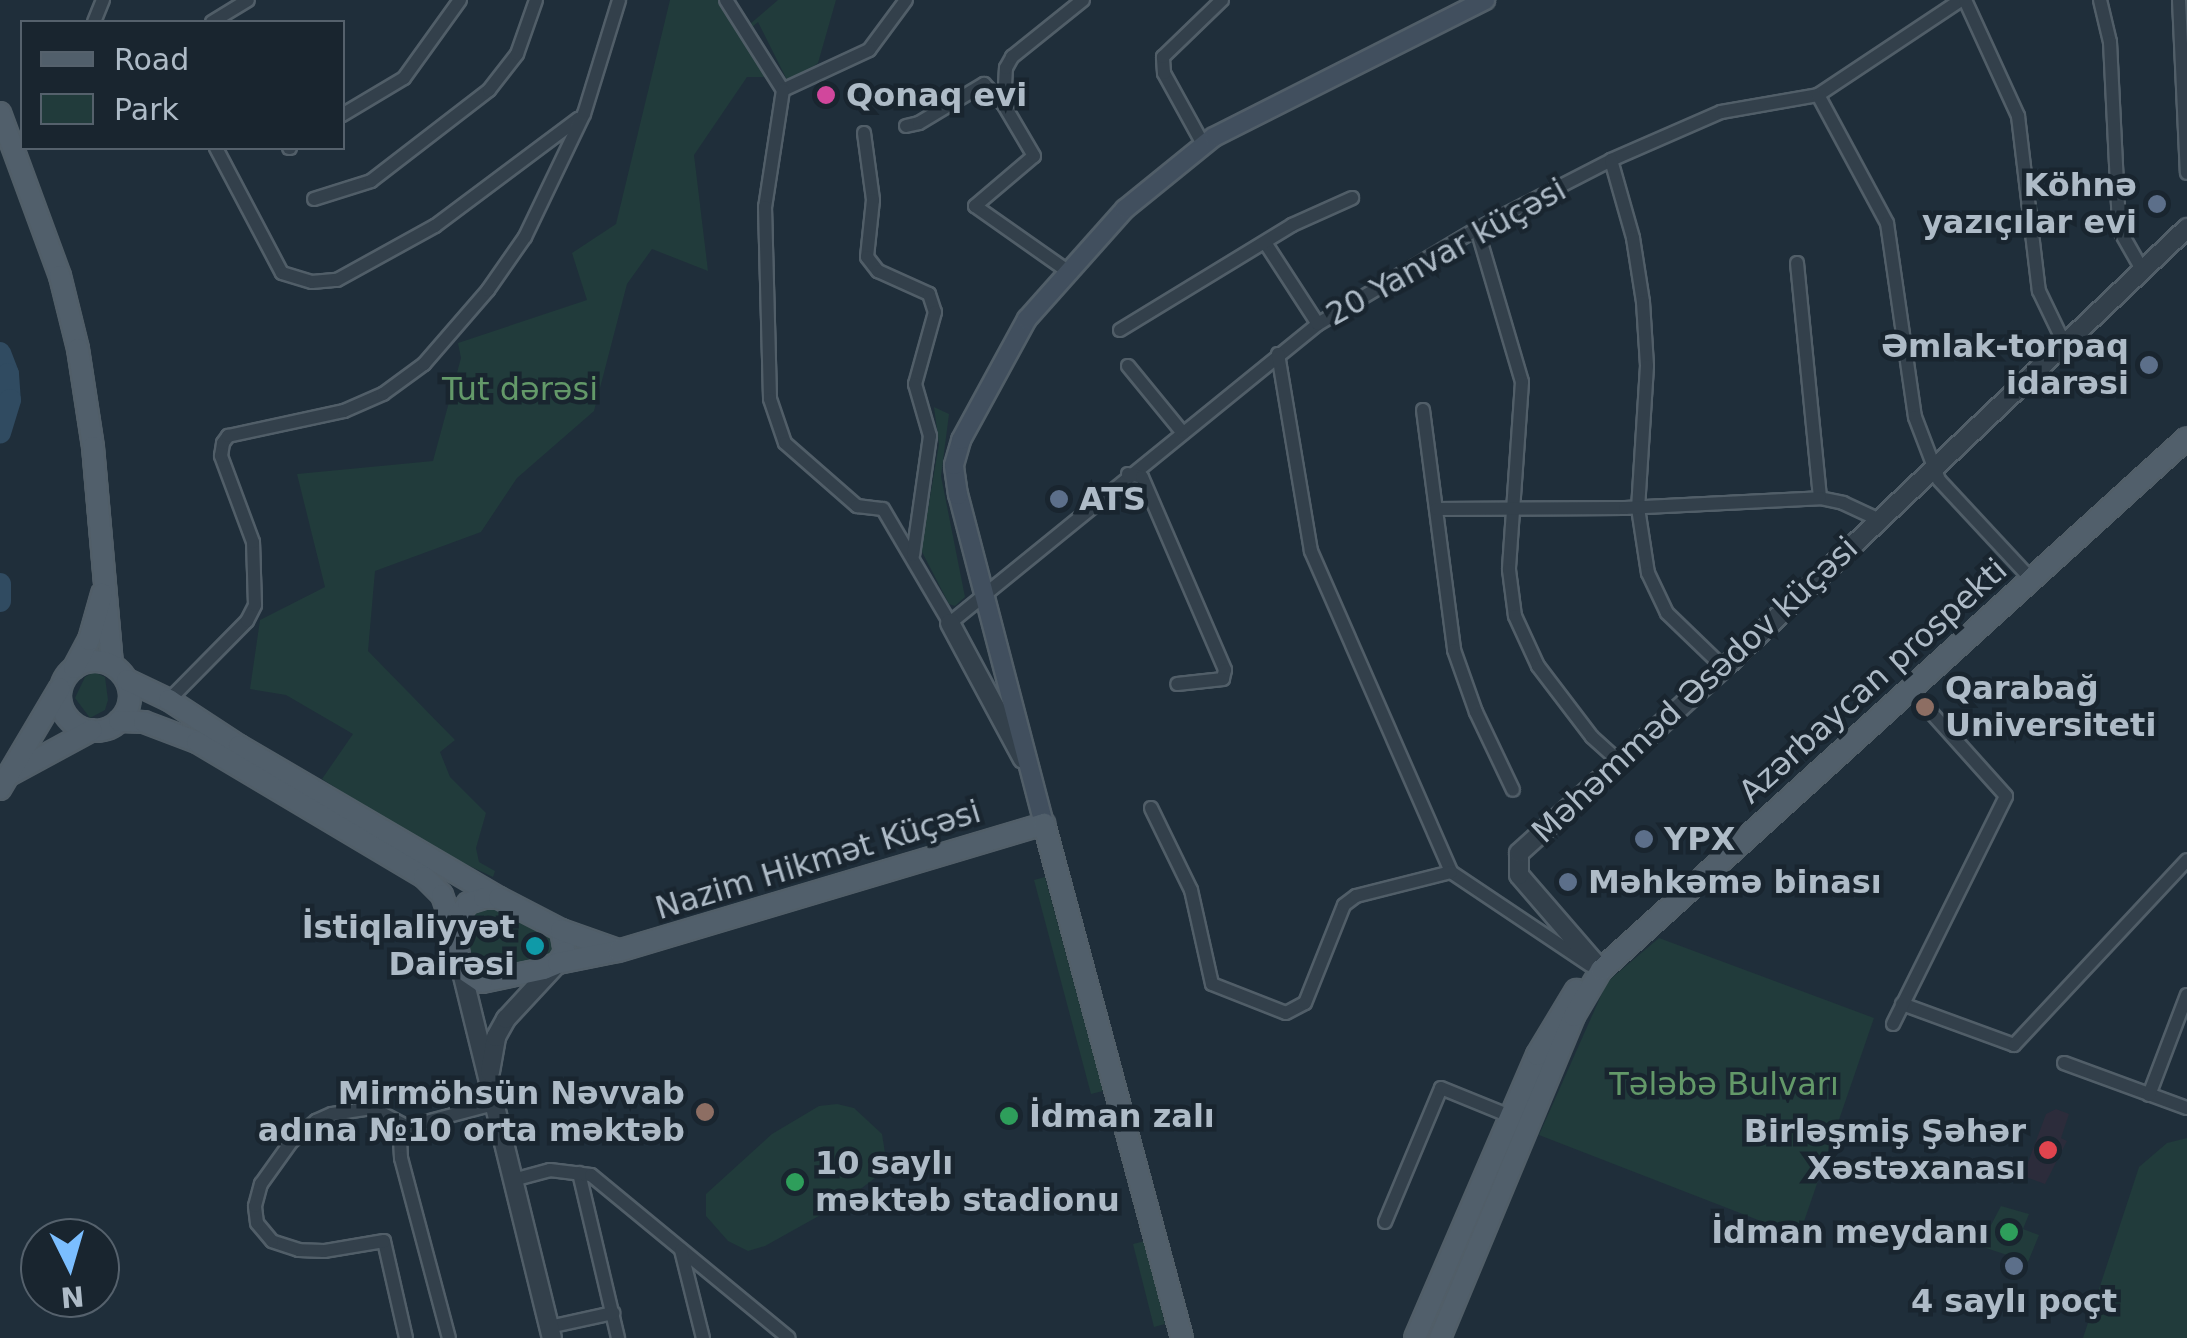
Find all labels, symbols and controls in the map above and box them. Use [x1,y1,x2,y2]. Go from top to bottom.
legend [20,20,345,150]
text: Road [114,42,189,77]
place label: Qonaq evi [846,76,1027,114]
marker: Qonaq evi [815,84,837,106]
text: Park [114,92,179,127]
place label: Köhnə yazıçılar evi [1922,167,2137,242]
street label: 20 Yanvar küçəsi [1319,170,1573,334]
marker: Köhnə yazıçılar evi [2146,193,2168,215]
place label: Əmlak-torpaq idarəsi [1881,328,2129,403]
marker: Əmlak-torpaq idarəsi [2138,354,2160,376]
park label: Tut dərəsi [442,370,598,408]
place label: ATS [1079,480,1146,518]
marker: ATS [1048,488,1070,510]
street label: Məhəmməd Əsədov küçəsi [1524,529,1866,851]
street label: Azərbaycan prospekti [1731,551,2015,811]
place label: Qarabağ Universiteti [1945,670,2156,745]
marker: Qarabağ Universiteti [1914,696,1936,718]
street label: Nazim Hikmət Küçəsi [651,792,985,928]
place label: YPX [1664,820,1735,858]
marker: YPX [1633,828,1655,850]
place label: Məhkəmə binası [1588,863,1882,901]
marker: Məhkəmə binası [1557,871,1579,893]
place label: İstiqlaliyyət Dairəsi [302,909,515,984]
marker: İstiqlaliyyət Dairəsi [524,935,546,957]
park label: Tələbə Bulvarı [1609,1065,1839,1103]
place label: Mirmöhsün Nəvvab adına №10 orta məktəb [258,1075,685,1150]
place label: İdman zalı [1029,1097,1215,1135]
marker: Mirmöhsün Nəvvab adına №10 orta məktəb [694,1101,716,1123]
marker: İdman zalı [998,1105,1020,1127]
place label: Birləşmiş Şəhər Xəstəxanası [1744,1113,2026,1188]
marker: Birləşmiş Şəhər Xəstəxanası [2035,1137,2061,1163]
place label: 10 saylı məktəb stadionu [815,1145,1120,1220]
marker: 10 saylı məktəb stadionu [784,1171,806,1193]
place label: İdman meydanı [1711,1213,1989,1251]
north arrow [20,1218,120,1318]
marker: İdman meydanı [1998,1221,2020,1243]
marker: 4 saylı poçt [2003,1255,2025,1277]
text: N [59,1279,86,1314]
place label: 4 saylı poçt [1911,1282,2117,1320]

